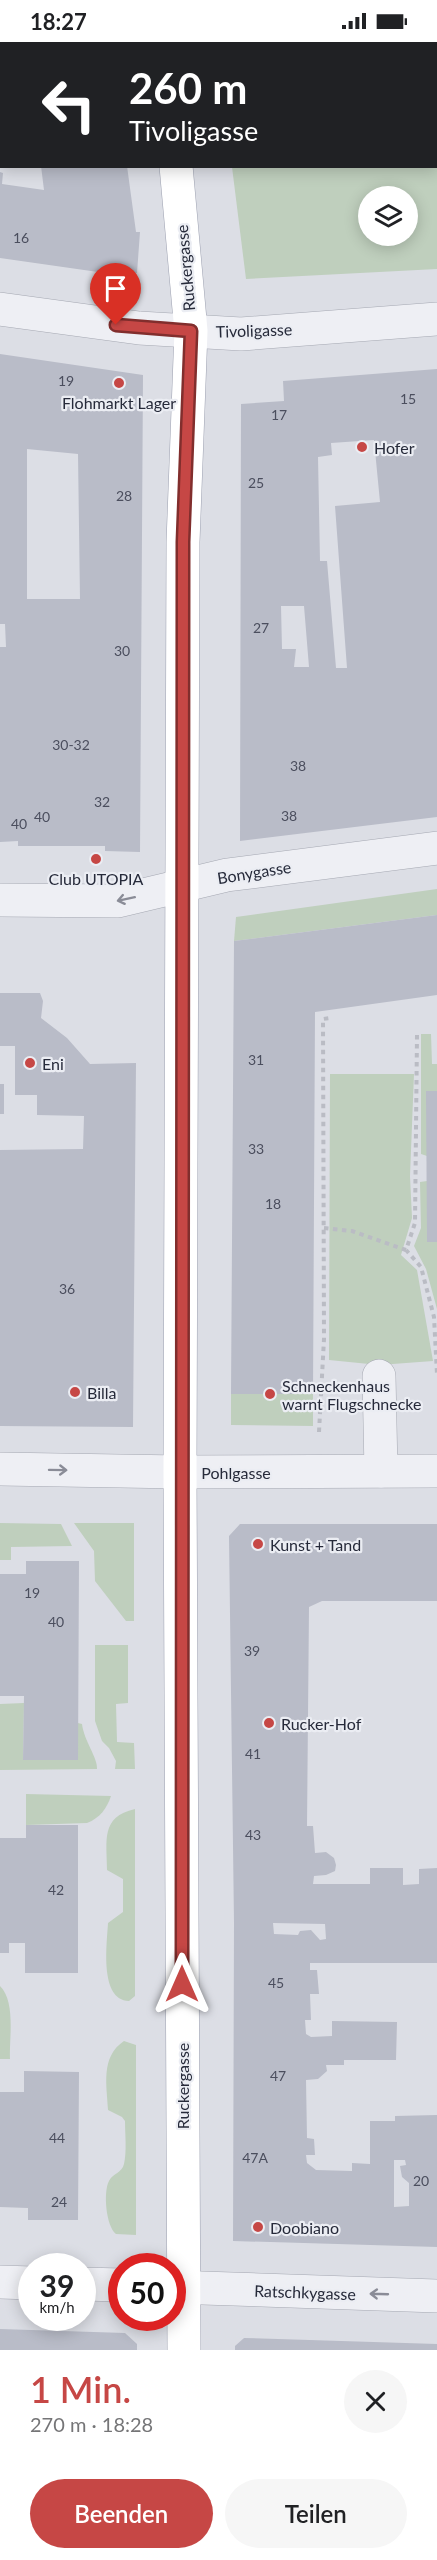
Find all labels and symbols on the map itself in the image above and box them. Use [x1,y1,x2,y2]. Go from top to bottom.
street label: Ruckergasse [172,224,198,312]
house number: 16 [13,229,29,246]
pin [90,263,141,325]
street label: Tivoligasse [215,319,293,341]
house number: 19 [58,372,74,389]
marker: Flohmarkt Lager [112,376,126,390]
house number: 15 [400,390,416,407]
place label: Flohmarkt Lager [62,393,176,412]
house number: 17 [271,406,287,423]
place label: Hofer [374,438,415,457]
marker: Hofer [355,440,369,454]
house number: 25 [248,474,264,491]
house number: 28 [116,487,132,504]
house number: 27 [253,619,269,636]
house number: 30 [114,642,130,659]
house number: 30-32 [52,736,90,753]
house number: 38 [290,757,306,774]
house number: 32 [94,793,110,810]
house number: 38 [281,807,297,824]
house number: 40 [34,808,50,825]
house number: 40 [11,815,27,832]
marker: Club UTOPIA [89,852,103,866]
street label: Bonygasse [216,857,292,887]
place label: Club UTOPIA [49,869,144,888]
one-way arrow [117,894,136,905]
house number: 31 [248,1051,264,1068]
place label: Eni [42,1054,64,1073]
marker: Eni [23,1056,37,1070]
house number: 33 [248,1140,264,1157]
house number: 18 [265,1195,281,1212]
house number: 36 [59,1280,75,1297]
place label: Schneckenhaus warnt Flugschnecke [282,1376,421,1413]
place label: Billa [87,1383,117,1402]
marker: Billa [68,1385,82,1399]
marker: Schneckenhaus warnt Flugschnecke [263,1387,277,1401]
street label: Pohlgasse [201,1463,271,1482]
one-way arrow [48,1464,68,1476]
place label: Kunst + Tand [270,1535,361,1554]
marker: Kunst + Tand [251,1537,265,1551]
house number: 19 [24,1584,40,1601]
house number: 40 [48,1613,64,1630]
house number: 39 [244,1642,260,1659]
place label: Rucker-Hof [281,1714,362,1733]
marker: Rucker-Hof [262,1716,276,1730]
house number: 41 [245,1745,261,1762]
house number: 43 [245,1826,261,1843]
house number: 42 [48,1881,64,1898]
position arrow [150,1952,214,2016]
house number: 45 [268,1974,284,1991]
street label: Ruckergasse [173,2043,192,2129]
house number: 47 [270,2067,286,2084]
house number: 44 [49,2129,65,2146]
house number: 47A [242,2149,268,2166]
house number: 20 [413,2172,429,2189]
house number: 24 [51,2193,67,2210]
place label: Doobiano [270,2218,339,2237]
marker: Doobiano [251,2220,265,2234]
speed limit sign: 50 [108,2253,186,2331]
street label: Ratschkygasse [254,2281,356,2303]
one-way arrow [369,2288,389,2300]

